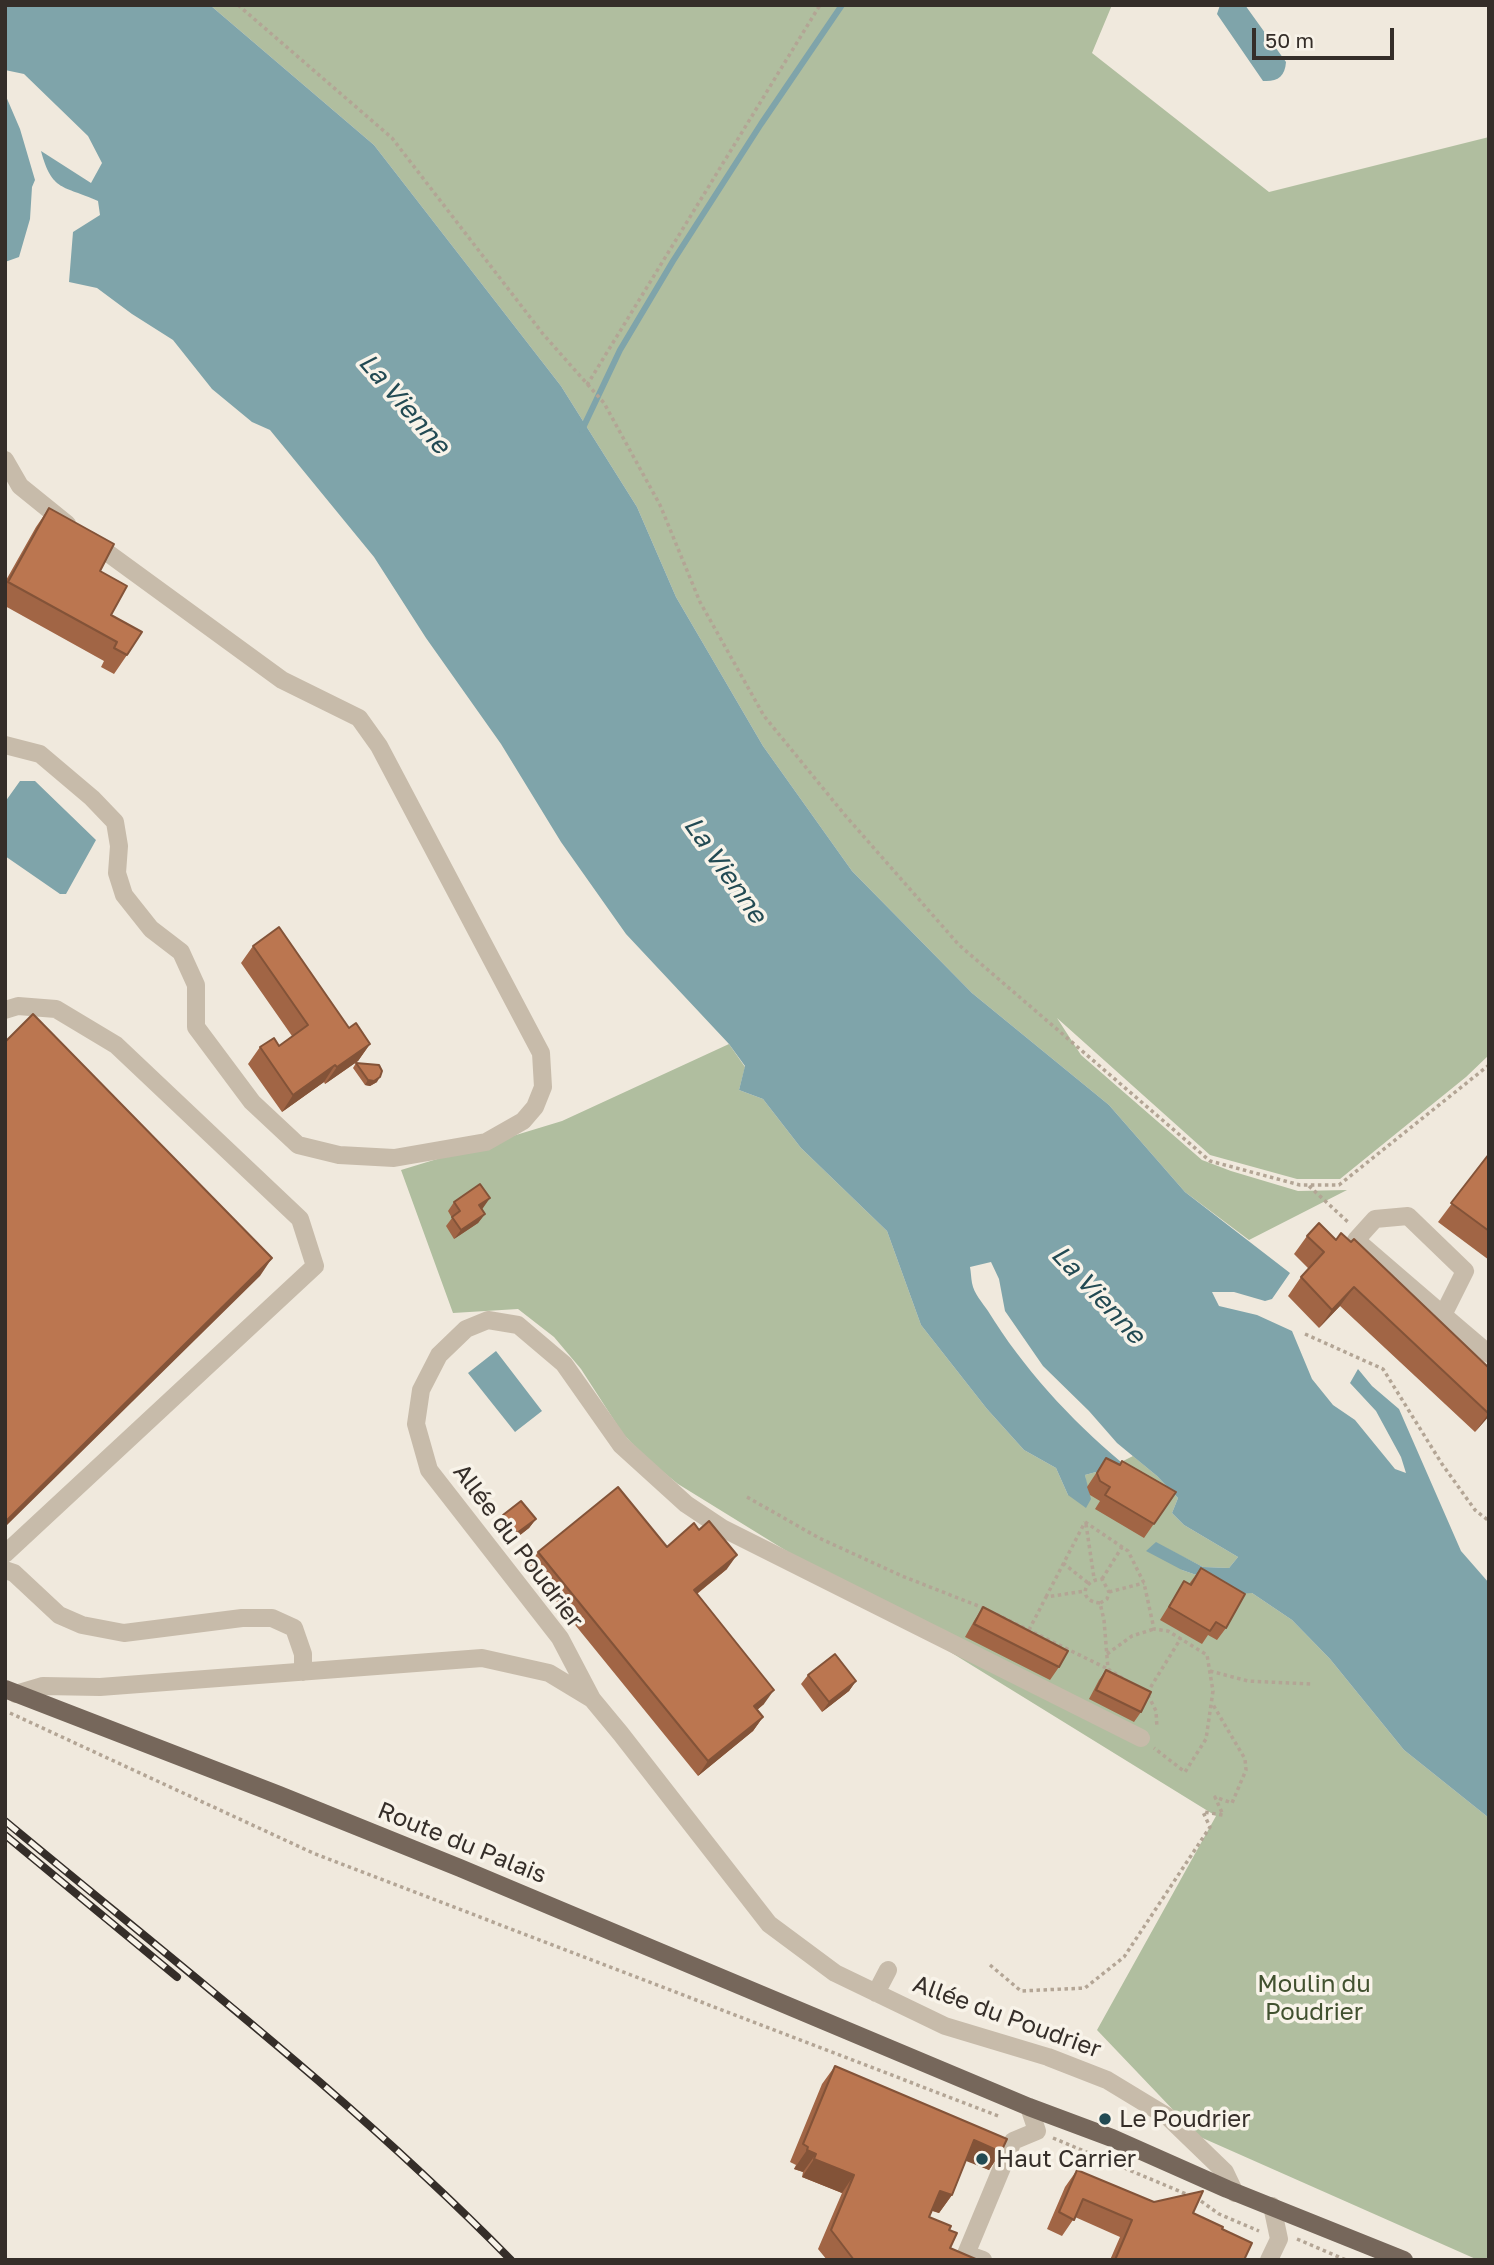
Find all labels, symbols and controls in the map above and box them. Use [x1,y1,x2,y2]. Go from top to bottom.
scale bar [1256,14,1398,58]
text: 50 m [1265,27,1314,53]
water label: La Vienne [352,347,456,461]
water label: La Vienne [677,811,773,929]
water label: La Vienne [1045,1239,1151,1351]
street label: Allée du Poudrier [447,1458,589,1634]
street label: Route du Palais [374,1796,550,1890]
street label: Allée du Poudrier [909,1970,1105,2064]
park label: Moulin du Poudrier [1257,1970,1371,2026]
place label: Le Poudrier [1119,2105,1251,2133]
marker: Le Poudrier [1097,2111,1113,2127]
place label: Haut Carrier [996,2145,1136,2173]
marker: Haut Carrier [974,2151,990,2167]

